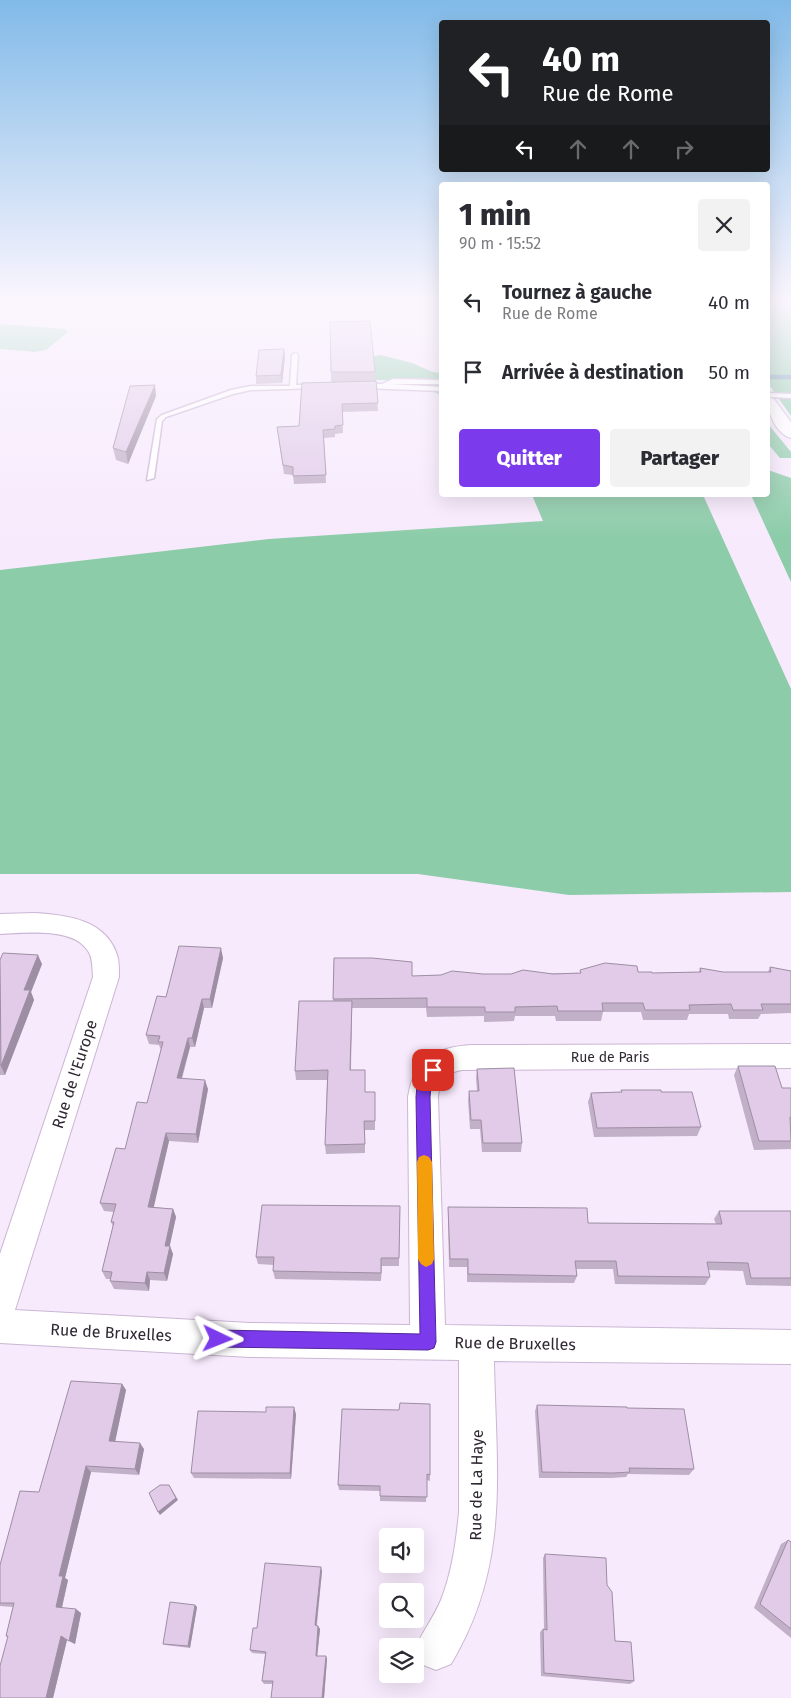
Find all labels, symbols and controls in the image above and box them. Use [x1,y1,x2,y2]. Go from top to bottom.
text: 40 m [542,38,620,80]
icon: left [459,40,524,105]
text: Rue de Rome [542,80,674,107]
icon: left [511,135,539,163]
icon: ahead [564,135,592,163]
icon: ahead [617,135,645,163]
icon: right [670,135,698,163]
text: 1 min [459,197,531,233]
button: close [698,199,750,251]
text: 90 m · 15:52 [459,234,541,253]
text: Tournez à gauche [502,281,652,304]
icon: left [459,288,487,316]
text: 40 m [708,291,750,314]
text: Rue de Rome [502,304,598,323]
icon: arrive [459,358,487,386]
text: Arrivée à destination [502,361,684,384]
text: 50 m [709,361,750,384]
button: Quitter [459,429,600,487]
button: Partager [610,429,750,487]
street label: Rue de l'Europe [48,1017,101,1131]
pin [412,1049,454,1091]
street label: Rue de Paris [571,1049,650,1066]
icon: arrive [419,1056,447,1084]
position arrow [191,1312,243,1364]
street label: Rue de Bruxelles [50,1320,172,1345]
street label: Rue de Bruxelles [454,1333,576,1354]
street label: Rue de La Haye [466,1429,487,1541]
map controls [379,1528,424,1683]
button: sound [379,1528,424,1573]
button: search [379,1583,424,1628]
button: layers [379,1638,424,1683]

